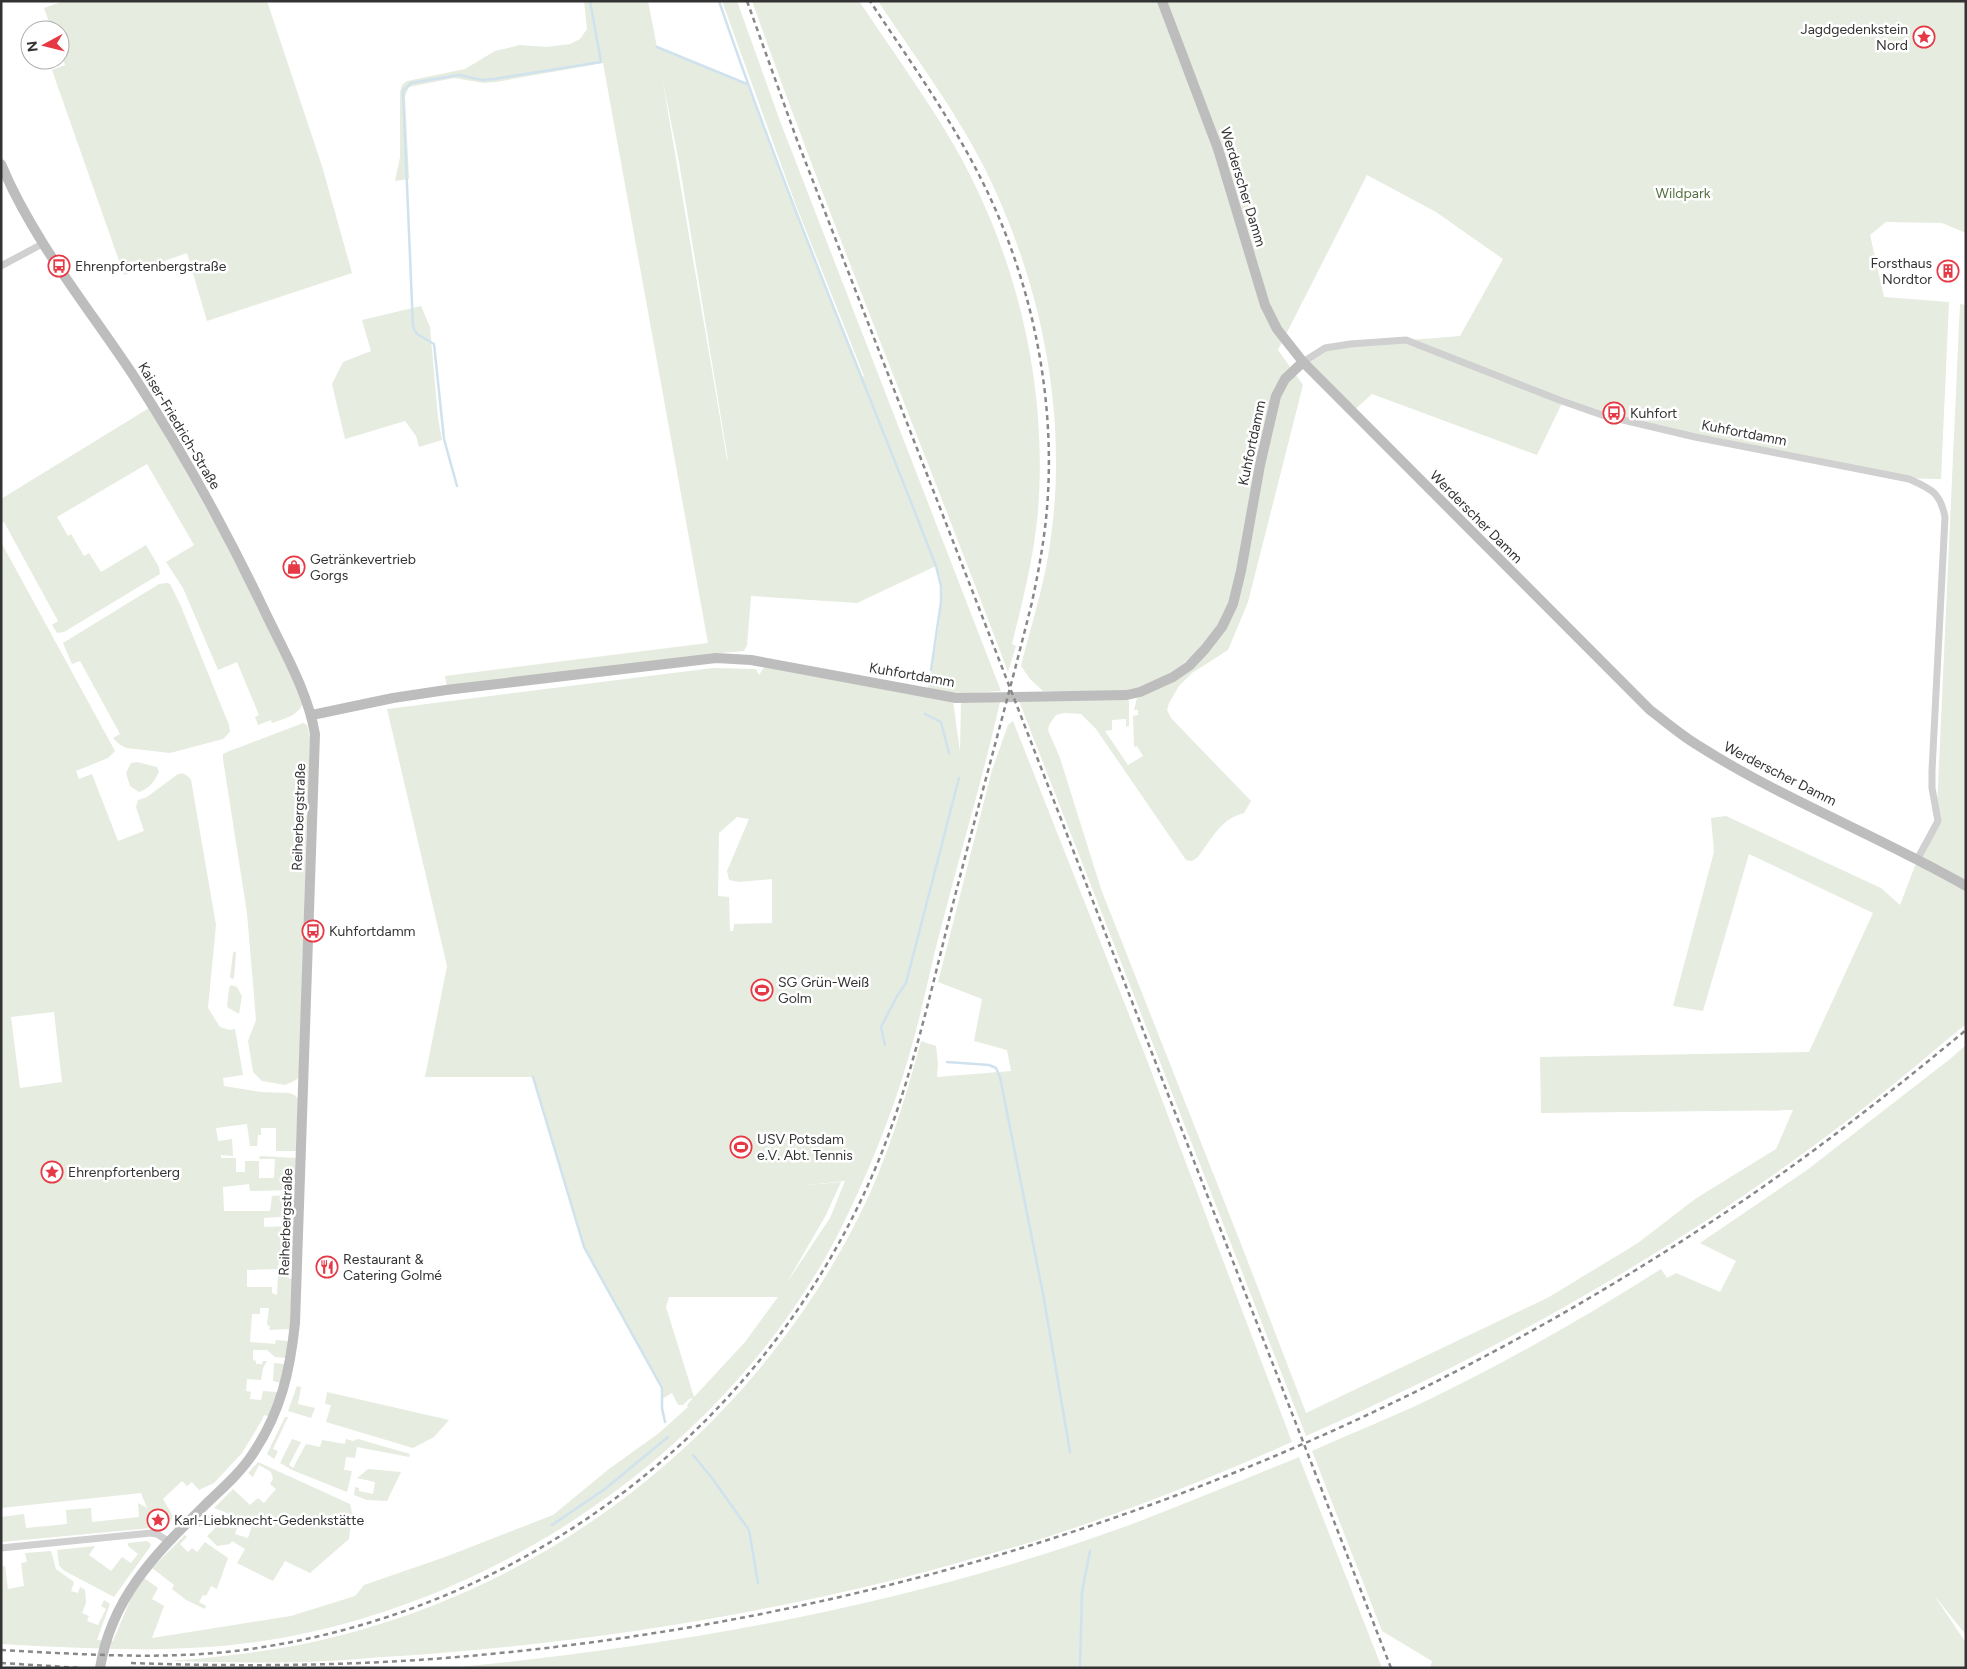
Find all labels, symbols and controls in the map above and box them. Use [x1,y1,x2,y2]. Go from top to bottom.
north arrow [20,20,70,70]
place label: Jagdgedenkstein Nord [1800,21,1908,54]
place icon: Jagdgedenkstein Nord [1912,25,1936,49]
text: N [23,40,42,53]
street label: Werderscher Damm [1217,125,1269,249]
park label: Wildpark [1656,185,1711,202]
bus stop icon: Ehrenpfortenbergstraße [47,254,71,278]
place label: Forsthaus Nordtor [1871,255,1932,288]
place label: Ehrenpfortenbergstraße [75,258,227,275]
building icon: Forsthaus Nordtor [1936,259,1960,283]
street label: Kaiser-Friedrich-Straße [134,359,224,493]
street label: Kuhfortdamm [1235,399,1269,487]
bus stop icon: Kuhfort [1602,401,1626,425]
place label: Kuhfort [1630,405,1677,422]
street label: Kuhfortdamm [1700,416,1788,450]
street label: Werderscher Damm [1426,467,1526,567]
place label: Getränkevertrieb Gorgs [310,551,416,584]
shop icon: Getränkevertrieb Gorgs [282,555,306,579]
street label: Kuhfortdamm [868,659,956,691]
street label: Werderscher Damm [1721,738,1839,810]
street label: Reiherbergstraße [289,762,309,871]
bus stop icon: Kuhfortdamm [301,919,325,943]
place label: Kuhfortdamm [329,923,416,940]
place label: SG Grün-Weiß Golm [778,974,869,1007]
sports icon: SG Grün-Weiß Golm [750,978,774,1002]
place label: USV Potsdam e.V. Abt. Tennis [757,1131,853,1164]
sports icon: USV Potsdam e.V. Abt. Tennis [729,1135,753,1159]
place icon: Ehrenpfortenberg [40,1160,64,1184]
place label: Ehrenpfortenberg [68,1164,180,1181]
street label: Reiherbergstraße [276,1167,296,1276]
place label: Restaurant & Catering Golmé [343,1251,442,1284]
restaurant icon: Restaurant & Catering Golmé [315,1255,339,1279]
place icon: Karl-Liebknecht-Gedenkstätte [146,1508,170,1532]
place label: Karl-Liebknecht-Gedenkstätte [174,1512,365,1529]

